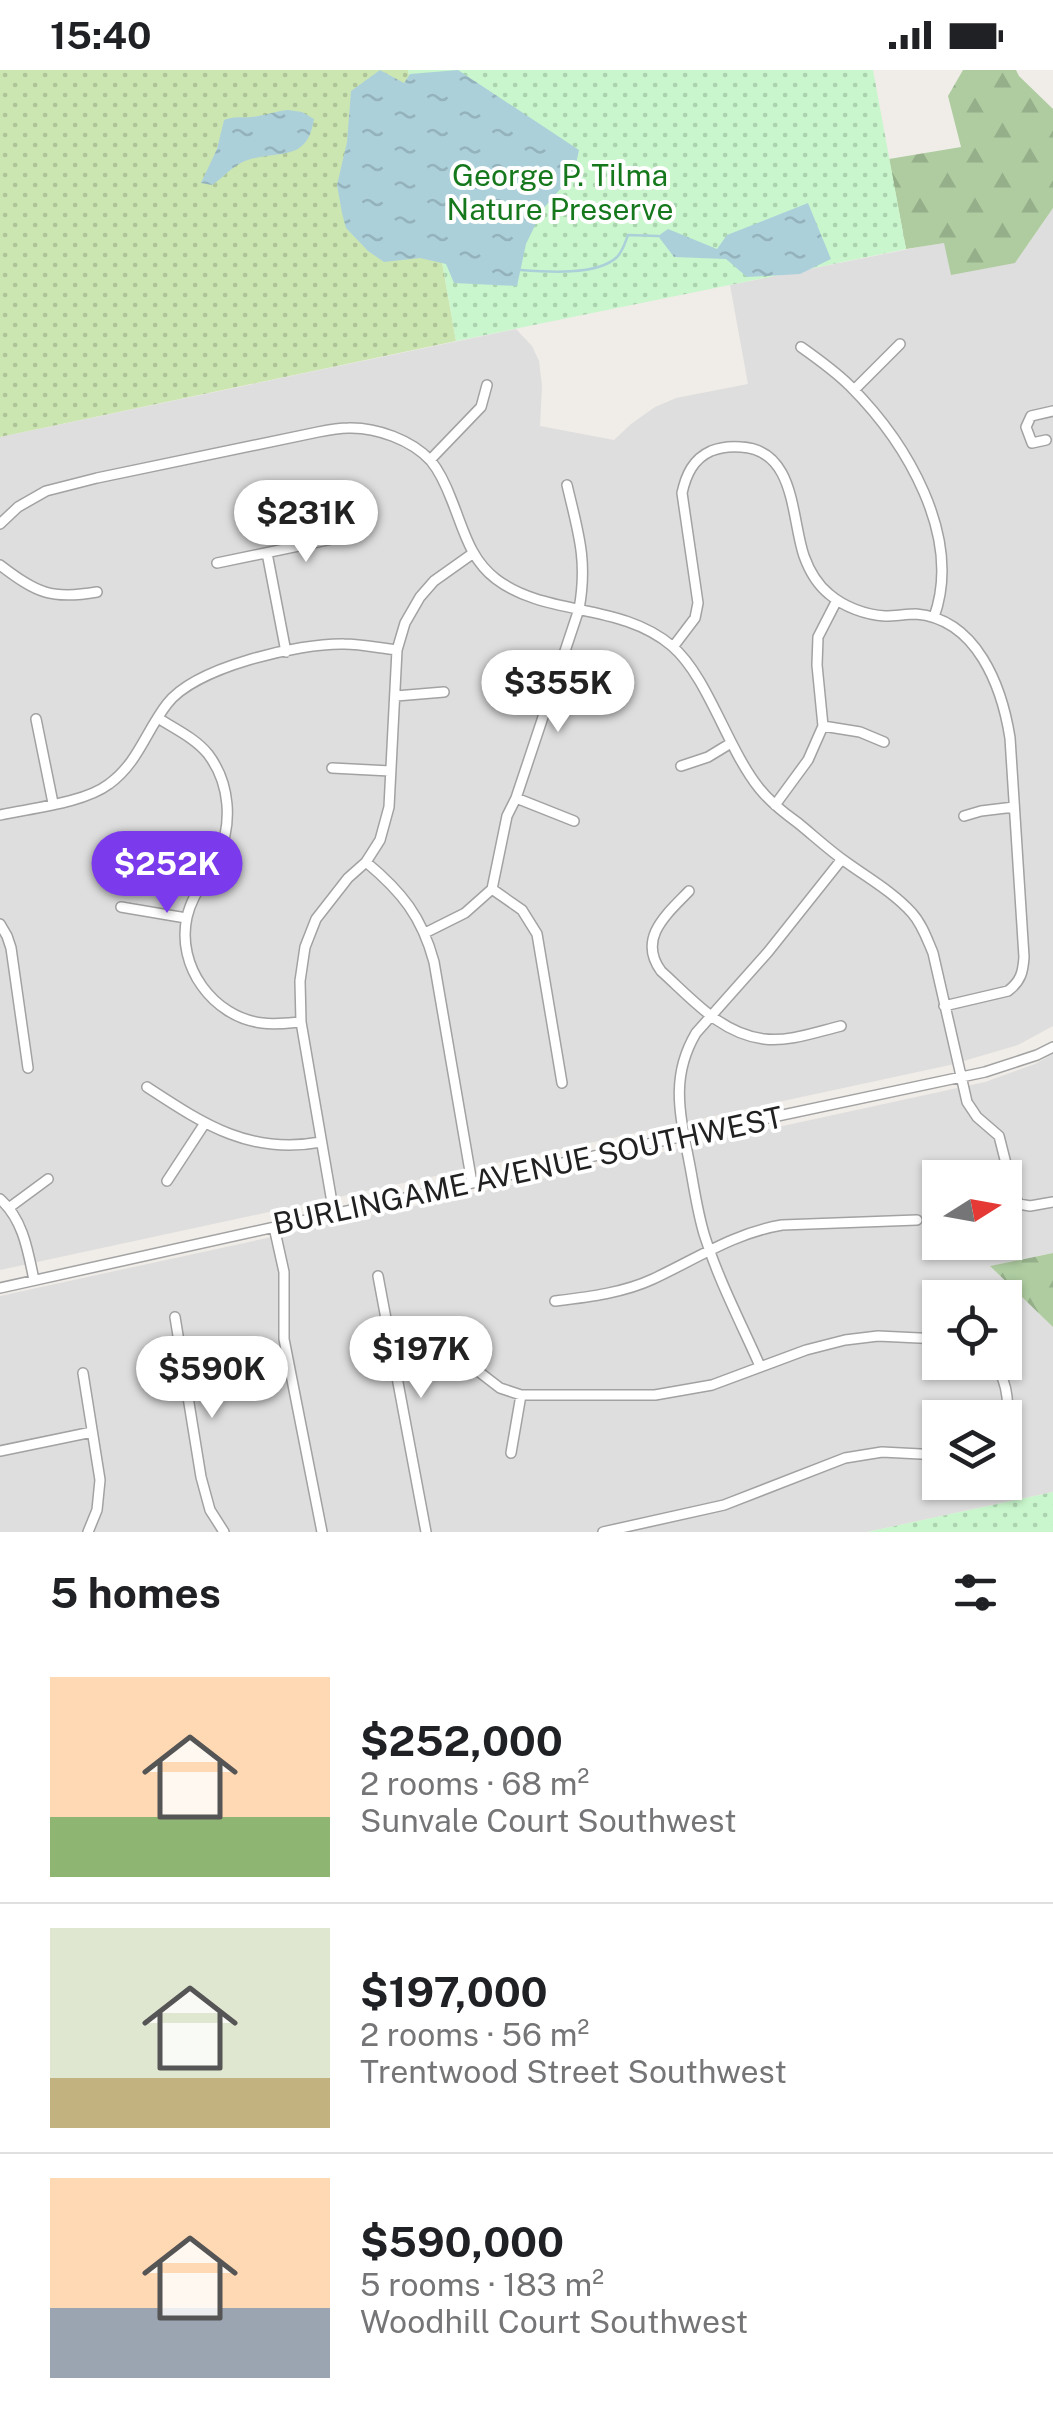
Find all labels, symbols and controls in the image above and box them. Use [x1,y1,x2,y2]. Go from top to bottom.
text: 15:40 [50,13,151,58]
park label: George P. Tilma Nature Preserve [447,157,673,227]
pin: $231K [236,480,376,565]
text: $231K [256,494,356,531]
pin: $355K [488,650,628,735]
text: $355K [503,664,613,701]
pin: $252K [97,831,237,916]
text: $252K [114,845,220,882]
street label: BURLINGAME AVENUE SOUTHWEST [270,1098,786,1242]
north arrow [922,1160,1022,1260]
map controls [922,1160,1022,1500]
button: locate [922,1280,1022,1380]
pin: $197K [351,1316,491,1401]
text: $197K [371,1330,471,1367]
pin: $590K [142,1336,282,1421]
text: $590K [158,1350,266,1387]
button: layers [922,1400,1022,1500]
icon: filters [948,1565,1003,1620]
text: 5 homes [50,1568,221,1617]
text: $252,000 [360,1716,563,1765]
icon: home [130,1717,250,1837]
text: 2 rooms · 68 m² [360,1765,589,1802]
text: Sunvale Court Southwest [360,1802,737,1839]
text: $197,000 [360,1967,548,2016]
icon: home [130,1968,250,2088]
text: 2 rooms · 56 m² [360,2016,589,2053]
text: Trentwood Street Southwest [360,2053,787,2090]
text: $590,000 [360,2217,564,2266]
icon: home [130,2218,250,2338]
text: 5 rooms · 183 m² [360,2266,604,2303]
text: Woodhill Court Southwest [360,2303,748,2340]

